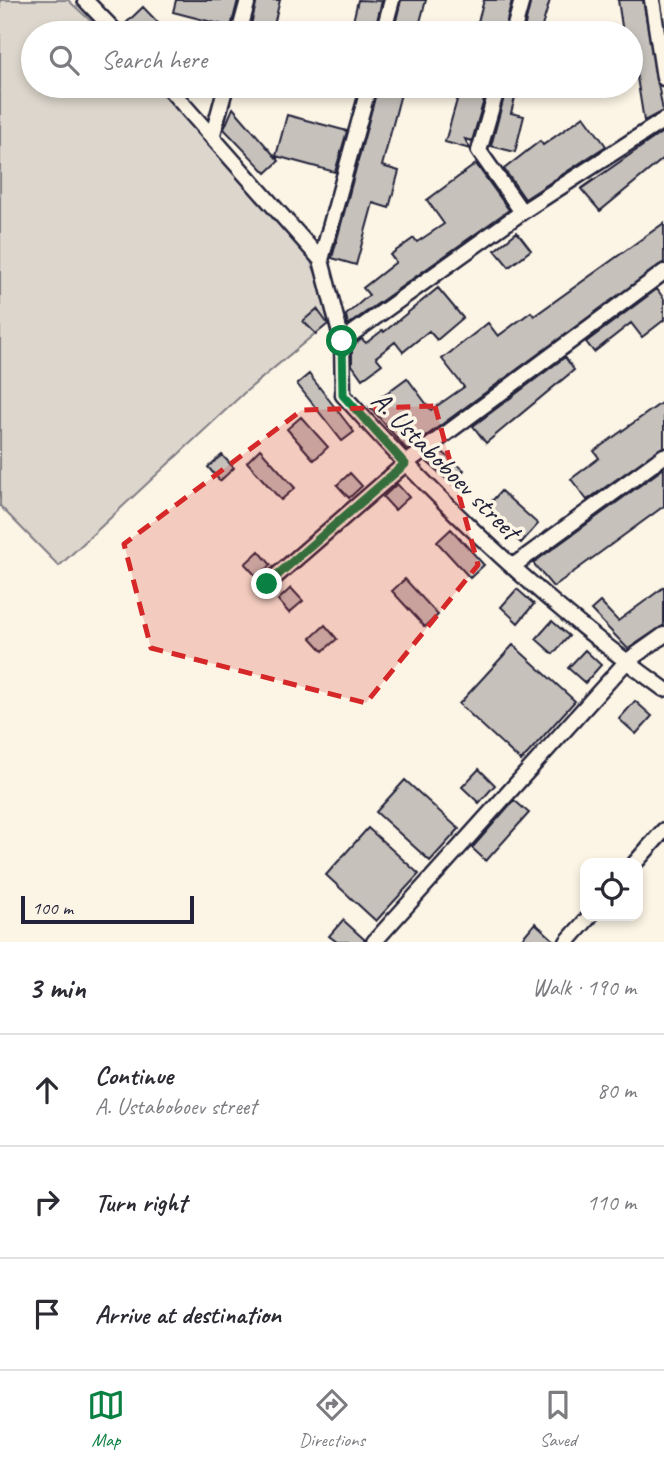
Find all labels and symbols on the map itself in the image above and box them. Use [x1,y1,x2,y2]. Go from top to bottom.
route start [326,325,357,356]
street label: A. Ustaboboev street [364,383,531,550]
route end [251,568,282,599]
scale bar [21,893,194,925]

